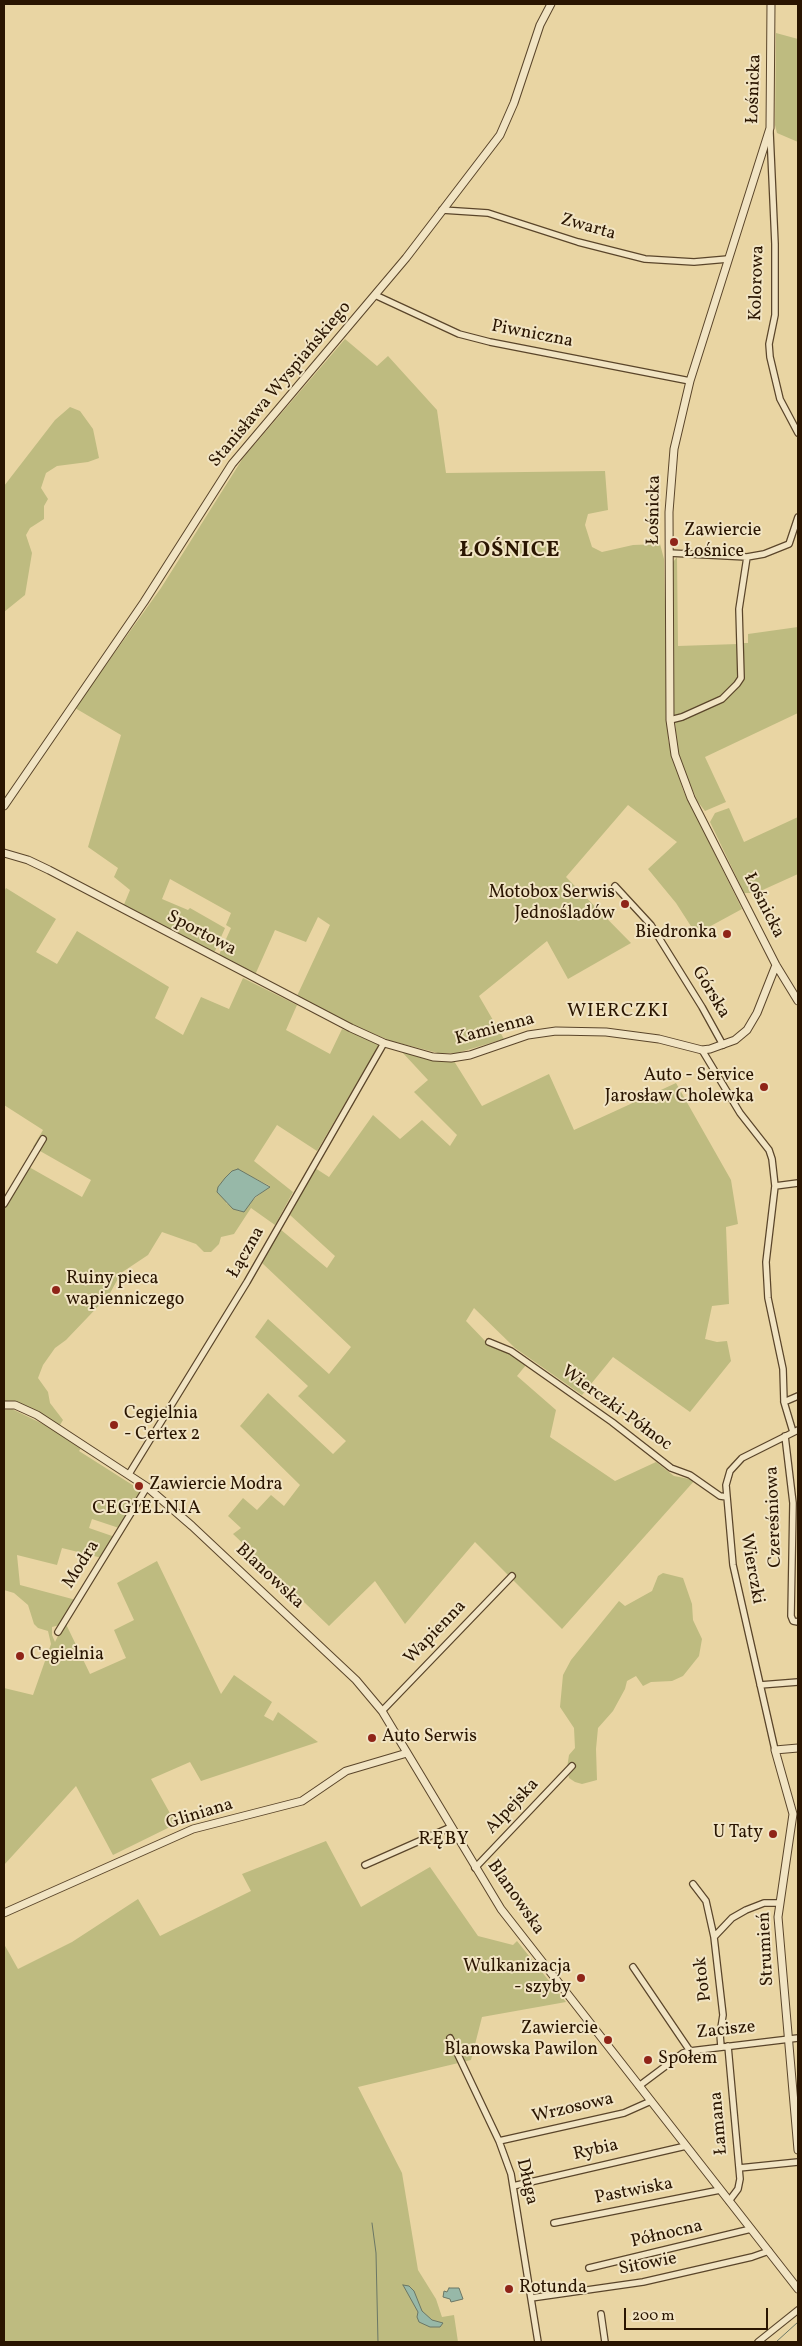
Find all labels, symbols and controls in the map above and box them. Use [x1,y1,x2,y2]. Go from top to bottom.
street label: Łośnicka [743,54,767,124]
street label: Zwarta [558,210,618,246]
street label: Kolorowa [746,245,770,321]
street label: Stanisława Wyspiańskiego [205,298,357,472]
street label: Piwniczna [489,317,575,353]
street label: Łośnicka [644,475,666,545]
place label: Zawiercie Łośnice [684,521,761,564]
marker: Zawiercie Łośnice [668,536,680,548]
district label: ŁOŚNICE [459,539,561,565]
street label: Łośnicka [738,870,788,942]
place label: Motobox Serwis Jednośladów [488,883,615,926]
marker: Motobox Serwis Jednośladów [619,898,631,910]
street label: Sportowa [162,907,240,961]
place label: Biedronka [635,923,717,945]
marker: Biedronka [721,928,733,940]
street label: Górska [686,963,734,1023]
district label: WIERCZKI [566,1002,670,1024]
street label: Kamienna [453,1009,537,1051]
place label: Auto - Service Jarosław Cholewka [605,1066,754,1108]
marker: Auto - Service Jarosław Cholewka [758,1081,770,1093]
street label: Łączna [224,1223,270,1283]
place label: Ruiny pieca wapienniczego [66,1269,184,1312]
marker: Ruiny pieca wapienniczego [50,1284,62,1296]
street label: Wierczki-Północ [556,1362,676,1456]
place label: Cegielnia - Certex 2 [124,1404,200,1446]
marker: Cegielnia - Certex 2 [108,1419,120,1431]
street label: Czereśniowa [762,1466,788,1568]
place label: Zawiercie Modra [149,1475,282,1497]
marker: Zawiercie Modra [133,1480,145,1492]
district label: CEGIELNIA [91,1499,203,1521]
street label: Wierczki [734,1532,768,1606]
street label: Modra [59,1537,105,1593]
street label: Blanowska [230,1540,308,1614]
street label: Wapienna [400,1597,472,1669]
place label: Cegielnia [30,1645,104,1667]
marker: Cegielnia [14,1650,26,1662]
place label: Auto Serwis [382,1727,477,1749]
marker: Auto Serwis [366,1732,378,1744]
street label: Alpejska [482,1775,544,1839]
street label: Gliniana [164,1795,236,1835]
place label: U Taty [713,1823,763,1845]
marker: U Taty [767,1828,779,1840]
district label: RĘBY [418,1830,470,1852]
street label: Blanowska [481,1857,549,1939]
street label: Strumień [754,1911,780,1987]
street label: Potok [691,1955,717,2003]
place label: Wulkanizacja - szyby [463,1957,571,2000]
marker: Wulkanizacja - szyby [575,1972,587,1984]
street label: Zacisze [696,2017,756,2045]
place label: Zawiercie Blanowska Pawilon [444,2019,598,2062]
marker: Zawiercie Blanowska Pawilon [602,2034,614,2046]
place label: Społem [658,2049,717,2071]
marker: Społem [642,2054,654,2066]
street label: Wrzosowa [530,2089,616,2129]
street label: Łamana [706,2090,734,2156]
street label: Rybia [571,2135,621,2167]
street label: Długa [510,2157,542,2207]
street label: Pastwiska [593,2174,675,2210]
street label: Północna [629,2216,705,2254]
street label: Sitowie [617,2249,679,2281]
place label: Rotunda [519,2278,587,2300]
marker: Rotunda [503,2283,515,2295]
scale bar [627,2298,771,2330]
text: 200 m [632,2306,675,2327]

